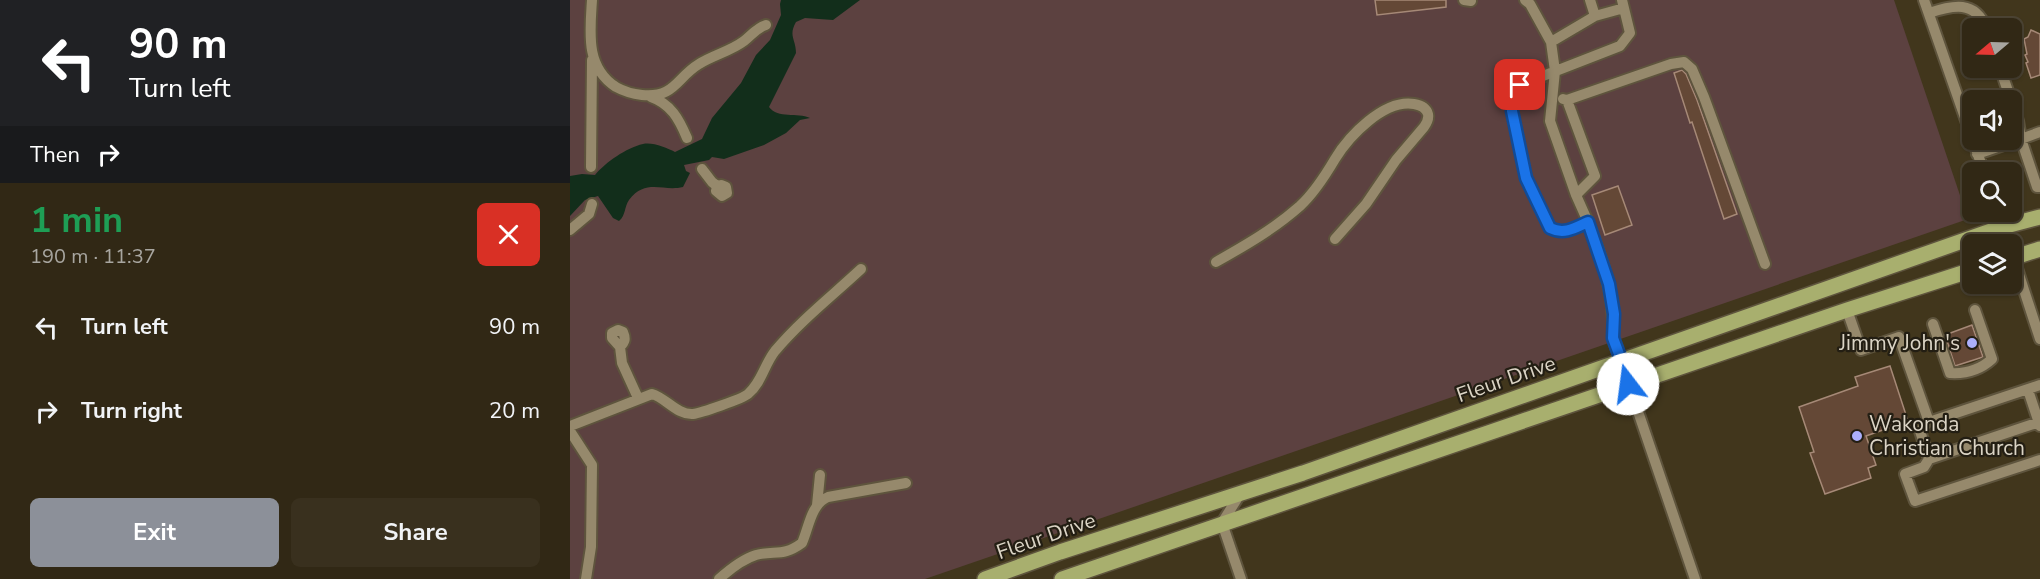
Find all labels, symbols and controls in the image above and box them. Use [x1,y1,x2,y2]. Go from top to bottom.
text: 90 m [129,16,228,73]
north arrow [1962,18,2022,78]
map controls [1962,18,2022,294]
icon: left [30,24,108,102]
pin [1494,59,1545,110]
icon: arrive [1503,68,1536,101]
text: Turn left [129,70,230,107]
button: sound [1962,90,2022,150]
icon: right [92,138,125,171]
text: Then [30,140,80,170]
button: search [1962,162,2022,222]
text: 1 min [30,196,123,245]
button: close [477,203,540,266]
button: layers [1962,234,2022,294]
text: 190 m · 11:37 [30,243,156,270]
icon: left [30,311,63,344]
text: Turn left [81,312,168,342]
text: 90 m [489,312,540,342]
place label: Jimmy John's [1838,329,1960,357]
marker: Jimmy John's [1965,336,1979,350]
street label: Fleur Drive [1453,349,1559,409]
position arrow [1596,352,1660,416]
icon: right [30,395,63,428]
text: Turn right [81,396,182,426]
text: 20 m [489,396,540,426]
place label: Wakonda Christian Church [1869,410,2025,462]
marker: Wakonda Christian Church [1850,429,1864,443]
button: Exit [30,498,279,567]
button: Share [291,498,540,567]
street label: Fleur Drive [993,506,1099,566]

